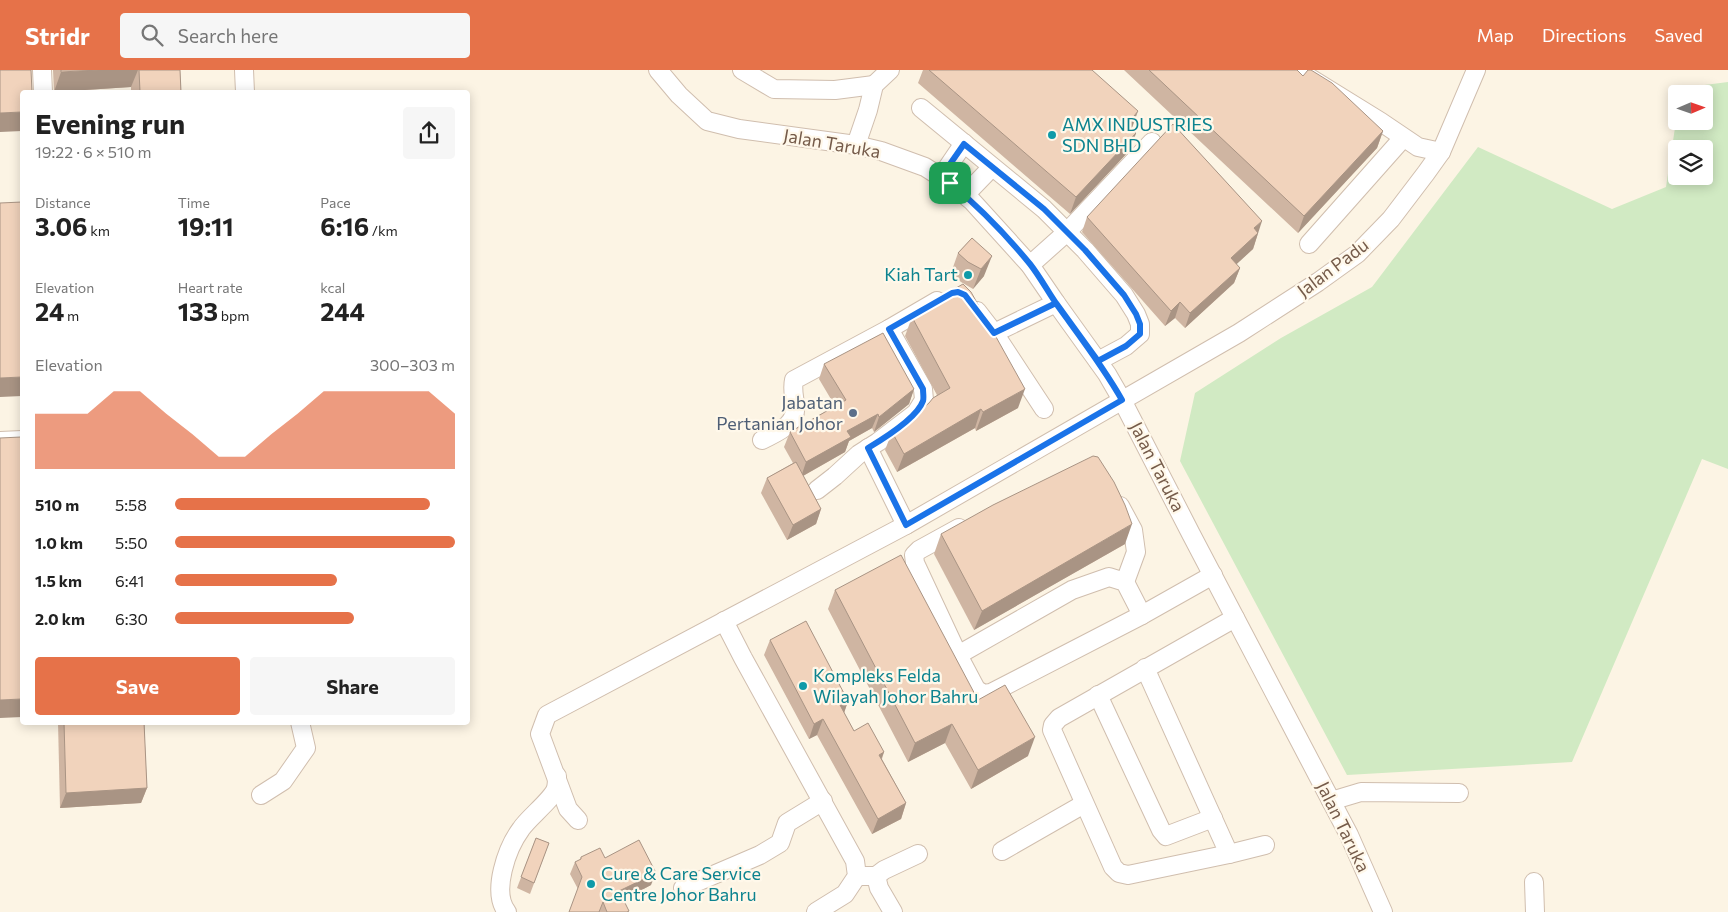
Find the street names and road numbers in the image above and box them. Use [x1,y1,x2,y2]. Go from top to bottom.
street label: Jalan Taruka [782,124,882,162]
street label: Jalan Padu [1292,233,1372,301]
street label: Jalan Taruka [1126,418,1190,515]
street label: Jalan Taruka [1312,778,1375,876]

